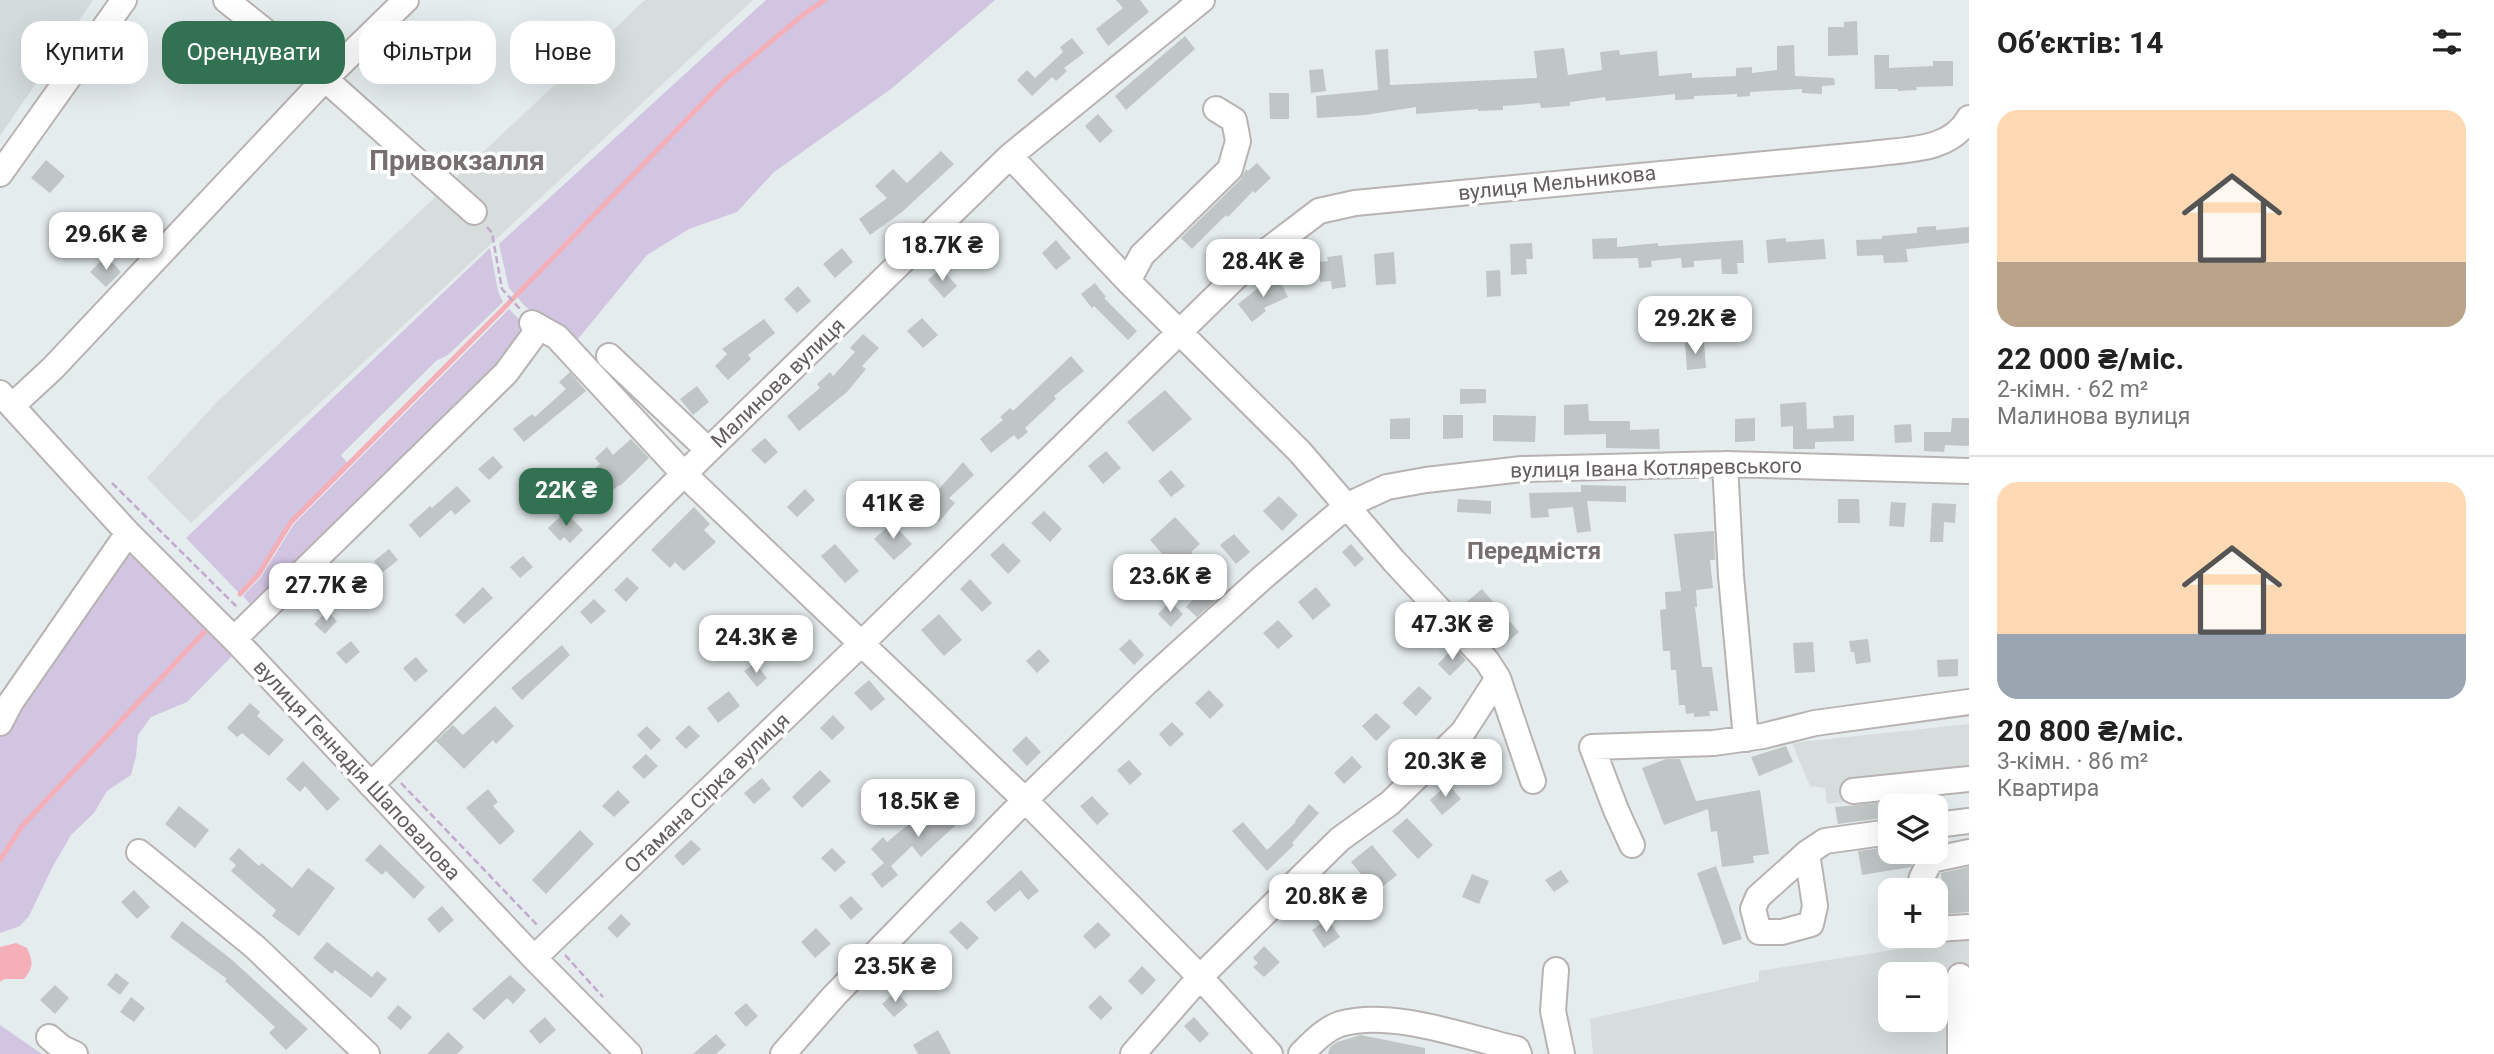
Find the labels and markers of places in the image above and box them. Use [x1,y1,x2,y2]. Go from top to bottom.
pin: 29.6K ₴ [41,212,171,272]
pin: 18.7K ₴ [877,224,1007,283]
pin: 28.4K ₴ [1198,240,1328,299]
pin: 29.2K ₴ [1630,296,1760,356]
pin: 22K ₴ [517,468,615,528]
pin: 41K ₴ [844,482,942,541]
pin: 23.6K ₴ [1105,554,1235,614]
pin: 27.7K ₴ [261,564,391,623]
pin: 47.3K ₴ [1387,602,1517,662]
pin: 24.3K ₴ [691,616,821,675]
pin: 20.3K ₴ [1380,740,1510,799]
pin: 18.5K ₴ [853,780,983,839]
pin: 20.8K ₴ [1261,874,1391,934]
pin: 23.5K ₴ [830,944,960,1004]

